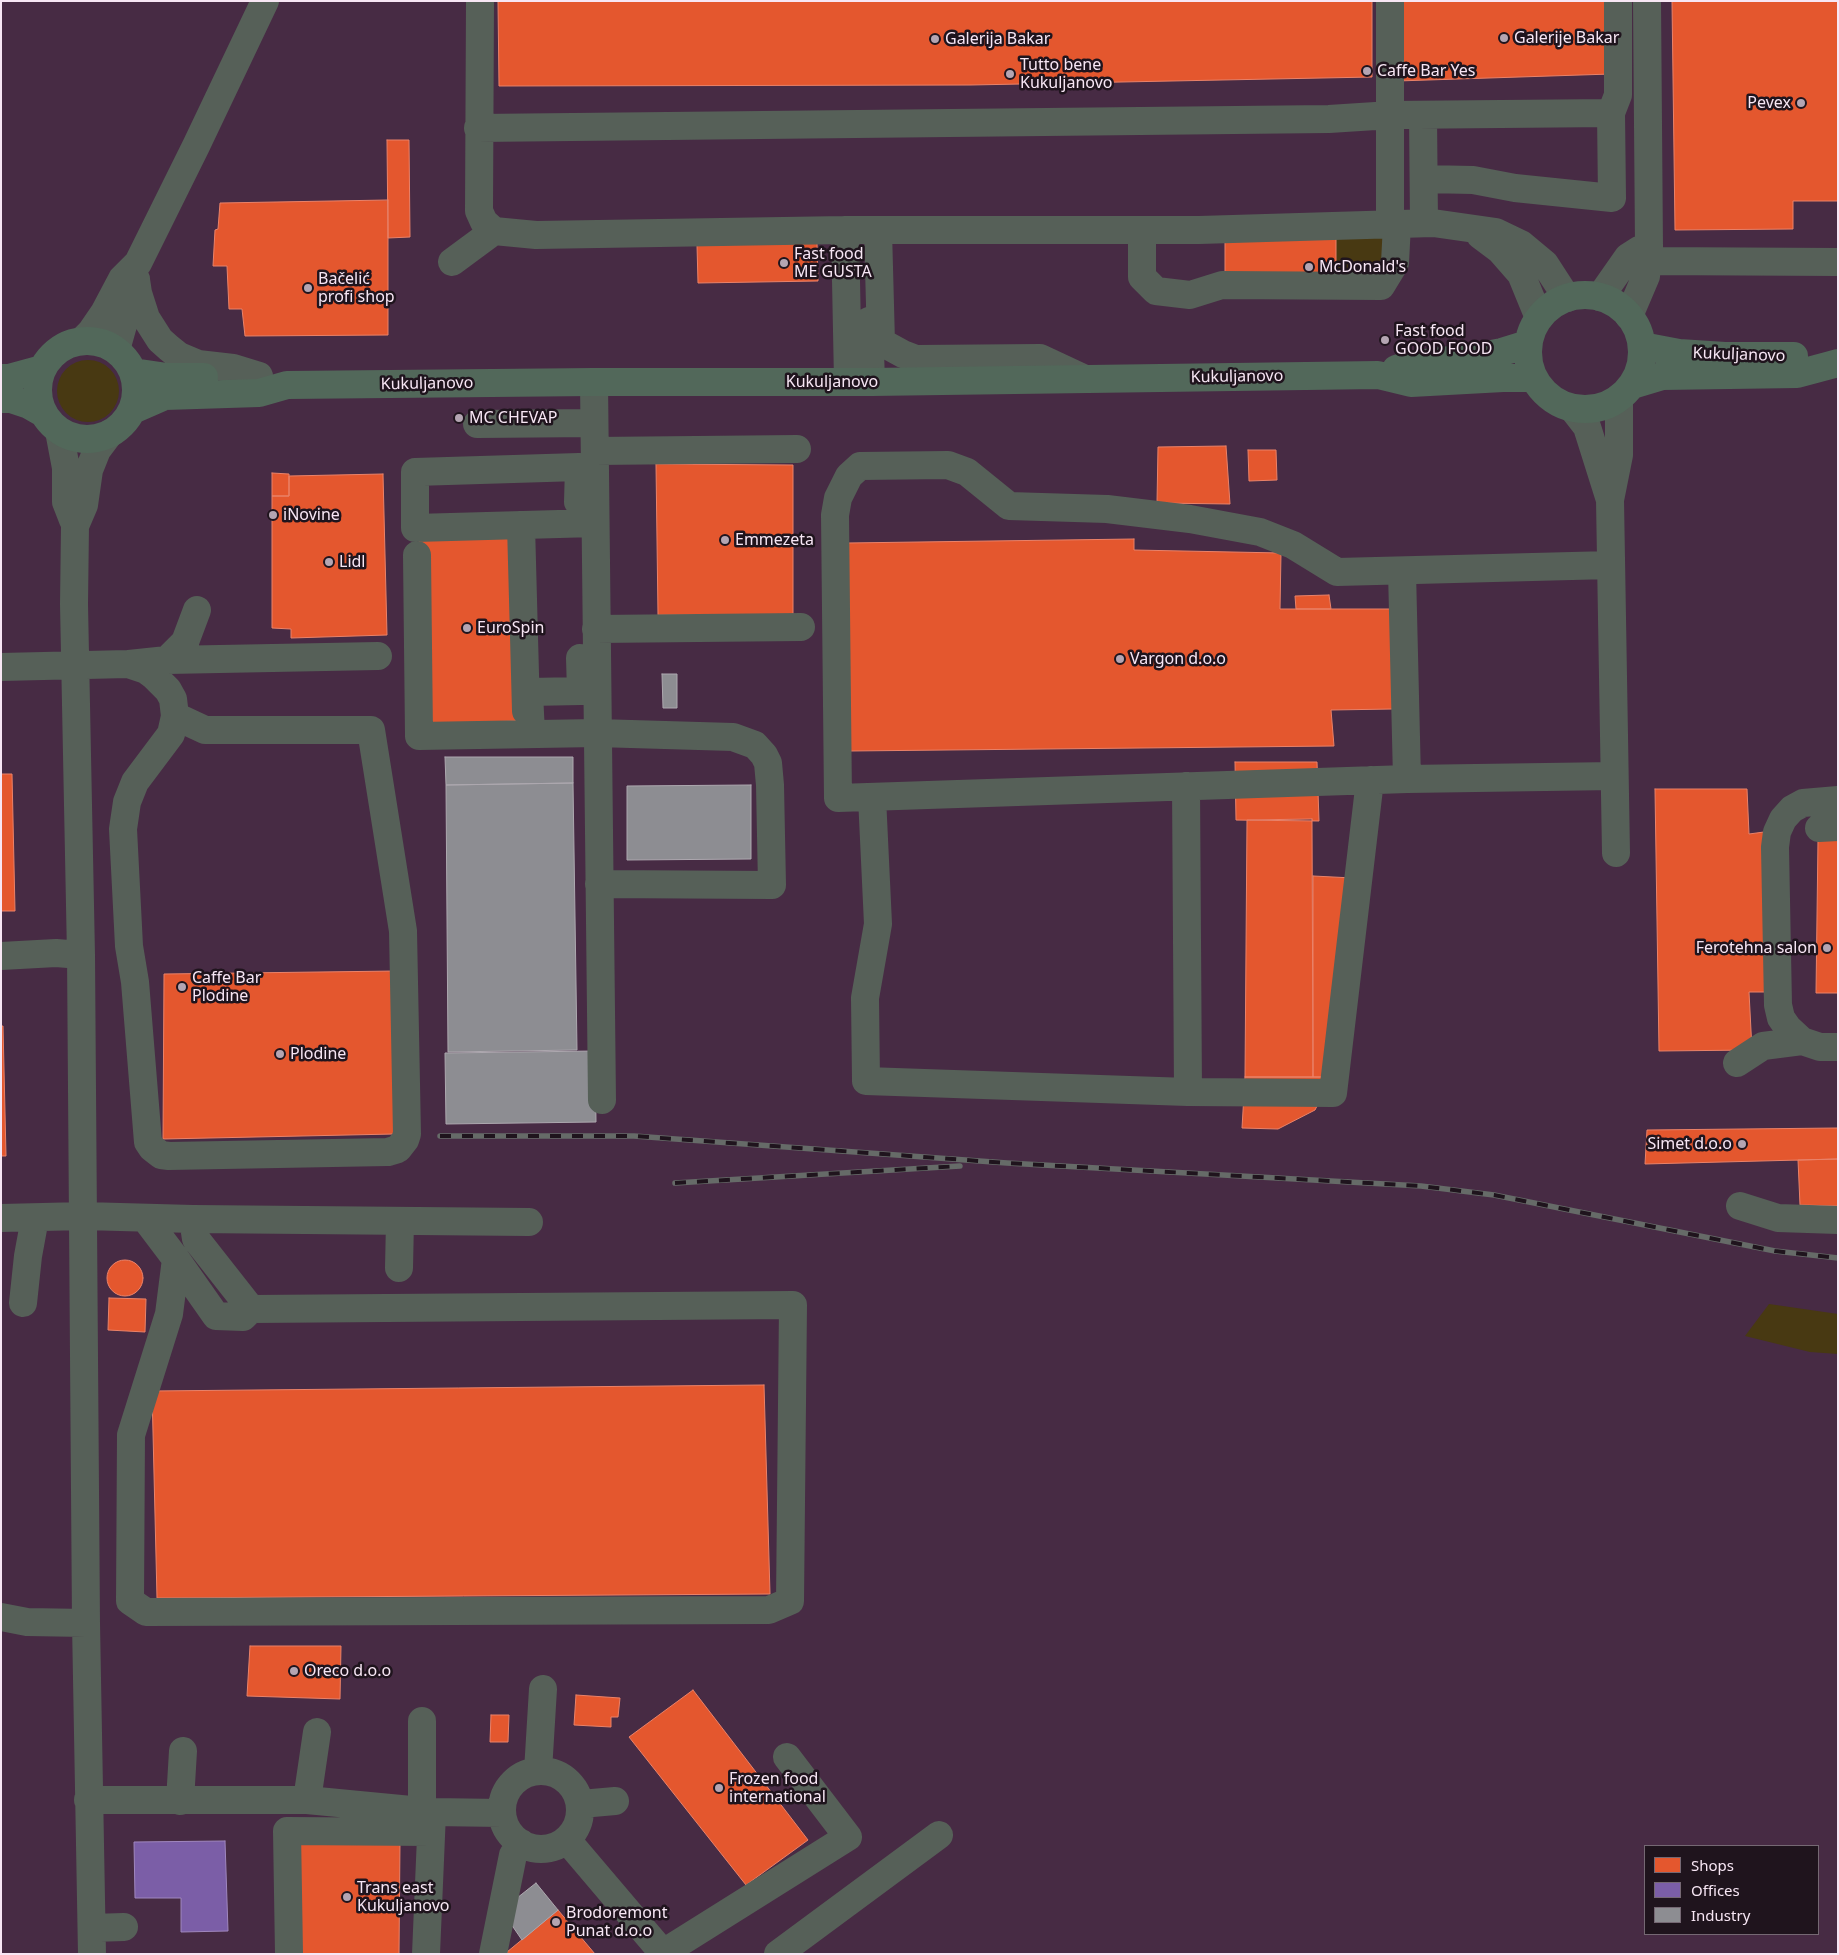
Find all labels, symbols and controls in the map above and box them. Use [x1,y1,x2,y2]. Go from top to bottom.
place label: Galerije Bakar [1514,28,1619,48]
place label: Galerija Bakar [945,29,1050,49]
marker: Galerije Bakar [1498,32,1510,44]
marker: Galerija Bakar [929,33,941,45]
place label: Tutto bene Kukuljanovo [1020,55,1113,93]
place label: Caffe Bar Yes [1377,61,1475,81]
marker: Caffe Bar Yes [1361,65,1373,77]
marker: Tutto bene Kukuljanovo [1004,68,1016,80]
place label: Pevex [1747,93,1791,113]
marker: Pevex [1795,97,1807,109]
place label: Fast food ME GUSTA [794,244,872,282]
marker: Fast food ME GUSTA [778,257,790,269]
place label: McDonald's [1319,257,1406,277]
marker: McDonald's [1303,261,1315,273]
place label: Bačelić profi shop [318,269,395,307]
marker: Bačelić profi shop [302,282,314,294]
place label: Fast food GOOD FOOD [1395,321,1492,359]
marker: Fast food GOOD FOOD [1379,334,1391,346]
street label: Kukuljanovo [1692,344,1786,366]
street label: Kukuljanovo [1191,367,1283,387]
street label: Kukuljanovo [786,372,878,392]
street label: Kukuljanovo [381,374,473,394]
place label: MC CHEVAP [469,408,558,428]
marker: MC CHEVAP [453,412,465,424]
place label: iNovine [283,505,340,525]
marker: iNovine [267,509,279,521]
place label: Emmezeta [735,530,814,550]
marker: Emmezeta [719,534,731,546]
place label: Lidl [339,552,365,572]
marker: Lidl [323,556,335,568]
place label: EuroSpin [477,618,544,638]
marker: EuroSpin [461,622,473,634]
place label: Vargon d.o.o [1130,649,1226,669]
marker: Vargon d.o.o [1114,653,1126,665]
place label: Ferotehna salon [1696,938,1817,958]
marker: Ferotehna salon [1821,942,1833,954]
place label: Caffe Bar Plodine [192,968,261,1006]
marker: Caffe Bar Plodine [176,981,188,993]
place label: Plodine [290,1044,346,1064]
marker: Plodine [274,1048,286,1060]
place label: Simet d.o.o [1647,1134,1732,1154]
marker: Simet d.o.o [1736,1138,1748,1150]
place label: Oreco d.o.o [304,1661,391,1681]
marker: Oreco d.o.o [288,1665,300,1677]
place label: Frozen food international [729,1769,826,1807]
marker: Frozen food international [713,1782,725,1794]
legend [1644,1845,1819,1935]
text: Shops [1691,1855,1734,1875]
place label: Trans east Kukuljanovo [357,1878,450,1916]
text: Offices [1691,1880,1740,1900]
marker: Trans east Kukuljanovo [341,1891,353,1903]
place label: Brodoremont Punat d.o.o [566,1903,668,1941]
text: Industry [1691,1905,1750,1925]
marker: Brodoremont Punat d.o.o [550,1916,562,1928]

